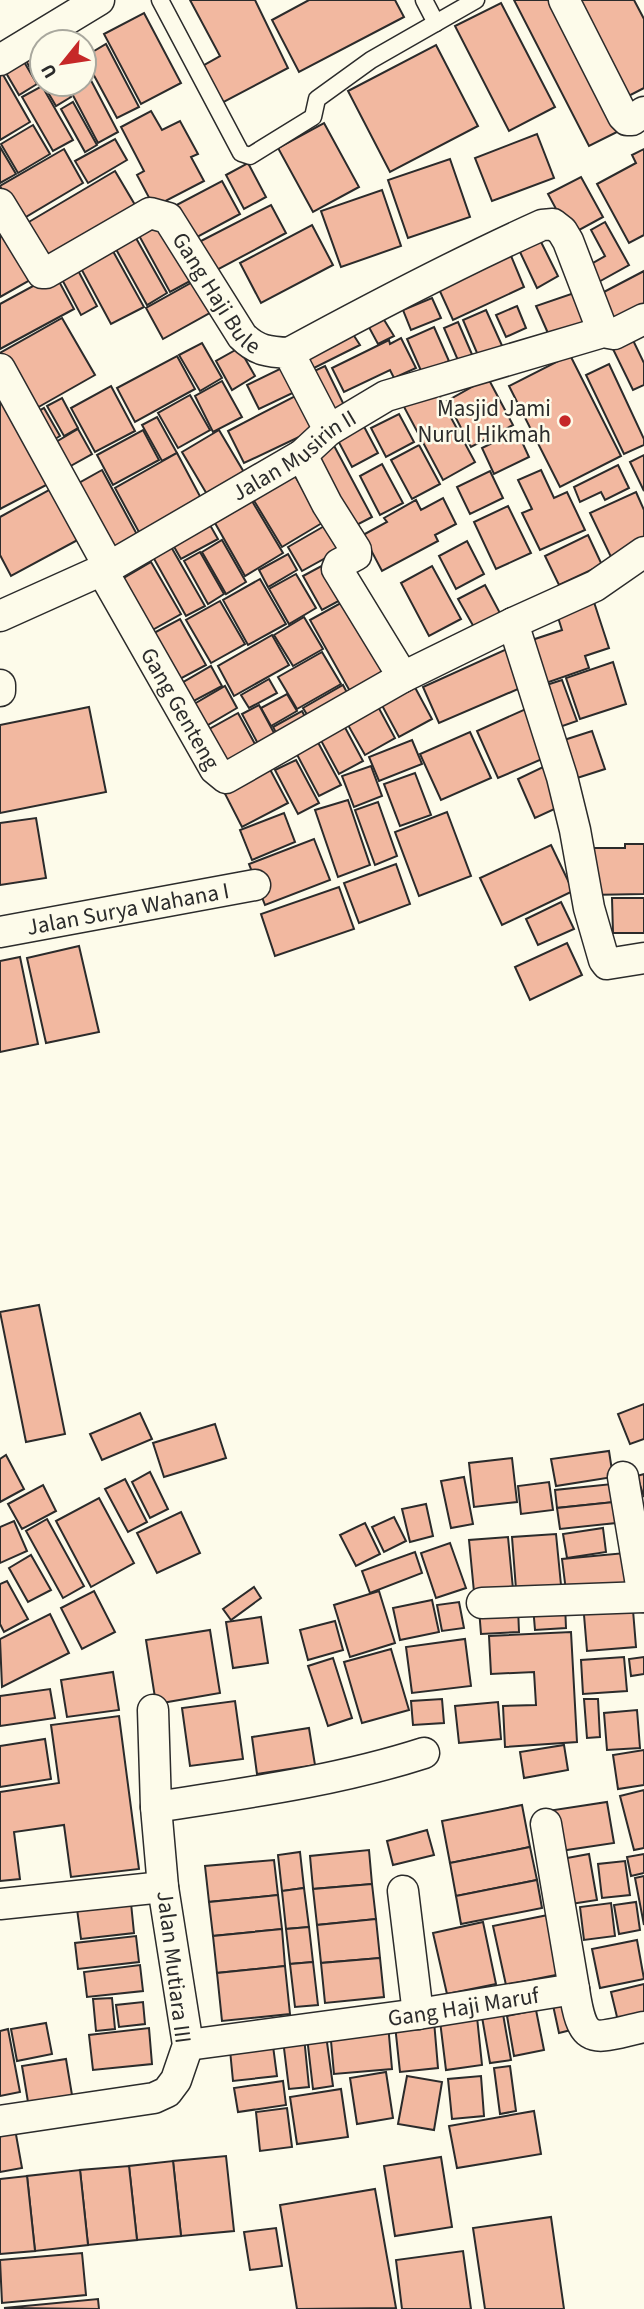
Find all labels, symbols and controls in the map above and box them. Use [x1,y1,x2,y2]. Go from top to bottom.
north arrow [28,28,98,98]
text: U [35,59,64,83]
street label: Gang Haji Bule [164,226,267,362]
place label: Masjid Jami Nurul Hikmah [417,392,551,451]
street label: Jalan Musirin II [225,401,362,509]
marker: Masjid Jami Nurul Hikmah [557,413,573,429]
street label: Gang Genteng [133,641,229,776]
street label: Jalan Surya Wahana I [24,874,232,943]
street label: Jalan Mutiara III [148,1889,200,2045]
street label: Gang Haji Maruf [386,1978,543,2034]

